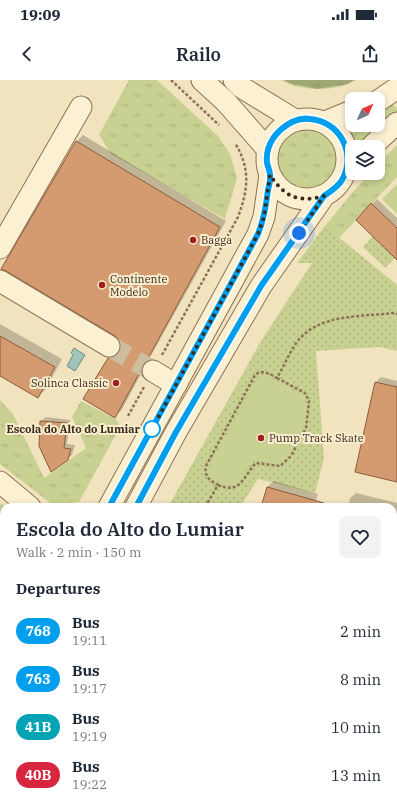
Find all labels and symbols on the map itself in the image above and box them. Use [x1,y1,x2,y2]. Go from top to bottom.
north arrow [345,92,385,132]
your location [289,223,309,243]
place label: Bagga [201,233,232,247]
marker: Bagga [188,235,198,245]
place label: Continente Modelo [110,272,167,299]
marker: Continente Modelo [97,280,107,290]
place label: Solinca Classic [31,376,108,390]
marker: Solinca Classic [111,378,121,388]
marker: Escola do Alto do Lumiar [143,420,161,438]
place label: Escola do Alto do Lumiar [6,422,141,436]
place label: Pump Track Skate [269,431,364,445]
marker: Pump Track Skate [256,433,266,443]

